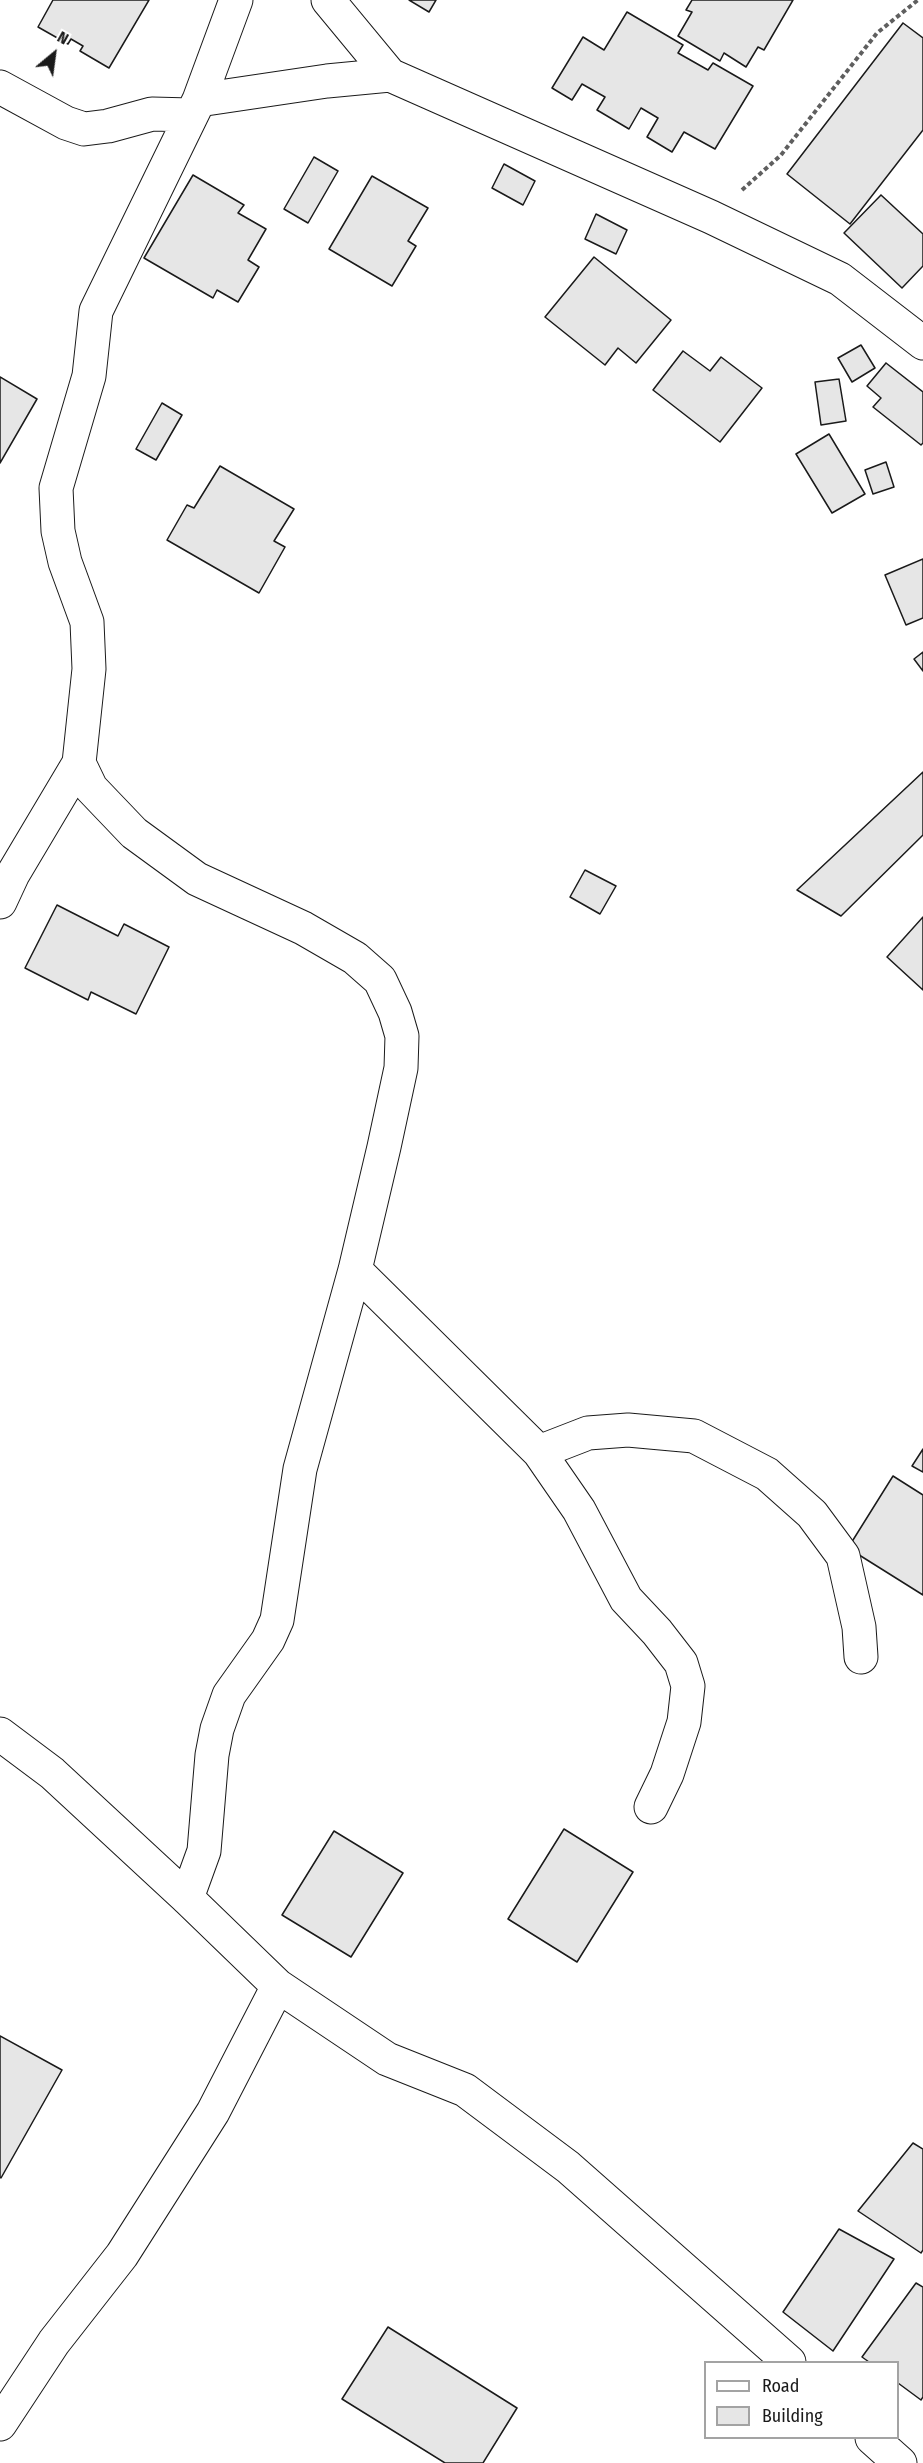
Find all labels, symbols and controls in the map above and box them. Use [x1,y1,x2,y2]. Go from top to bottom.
north arrow [24,24,84,84]
text: N [54,27,72,48]
legend [704,2361,899,2439]
text: Road [762,2375,799,2397]
text: Building [762,2405,823,2427]

